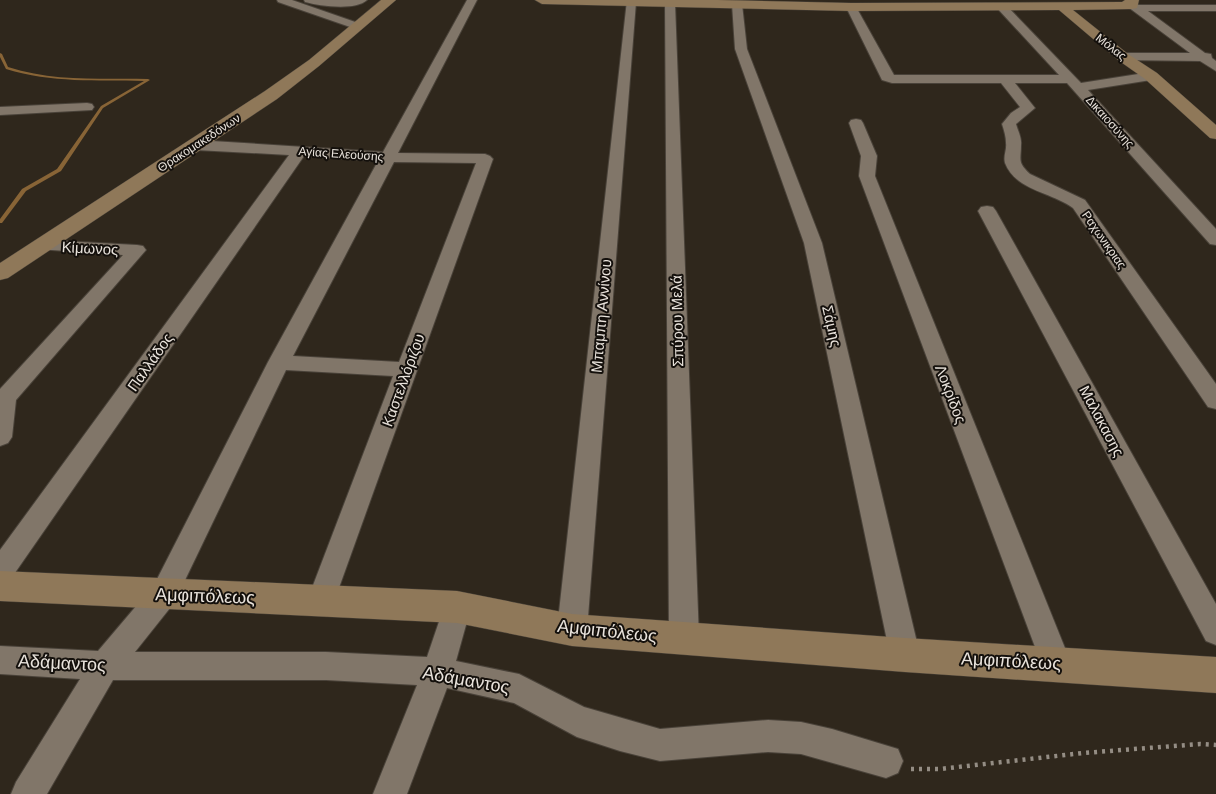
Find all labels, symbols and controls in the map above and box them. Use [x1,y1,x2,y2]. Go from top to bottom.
street label: Μόλας [1093,31,1129,63]
street label: Δικαιοσύνης [1083,93,1137,151]
street label: Θρακομακεδόνων [155,111,243,175]
street label: Αγίας Ελεούσης [298,144,384,164]
street label: Ραχωνικριας [1079,208,1129,272]
street label: Κίμωνος [61,238,119,258]
street label: Μπαμπη Αννίνου [588,258,614,374]
street label: Σπύρου Μελά [668,275,686,367]
street label: Σάμης [819,304,845,348]
street label: Παλλάδος [124,330,176,394]
street label: Καστελλόριζου [378,331,428,429]
street label: Λοκρίδος [932,362,970,426]
street label: Μαλακασης [1076,383,1128,459]
street label: Αμφιπόλεως [155,584,256,608]
street label: Αμφιπόλεως [556,616,658,646]
street label: Αμφιπόλεως [961,648,1062,674]
street label: Αδάμαντος [18,651,107,675]
street label: Αδάμαντος [421,663,511,698]

